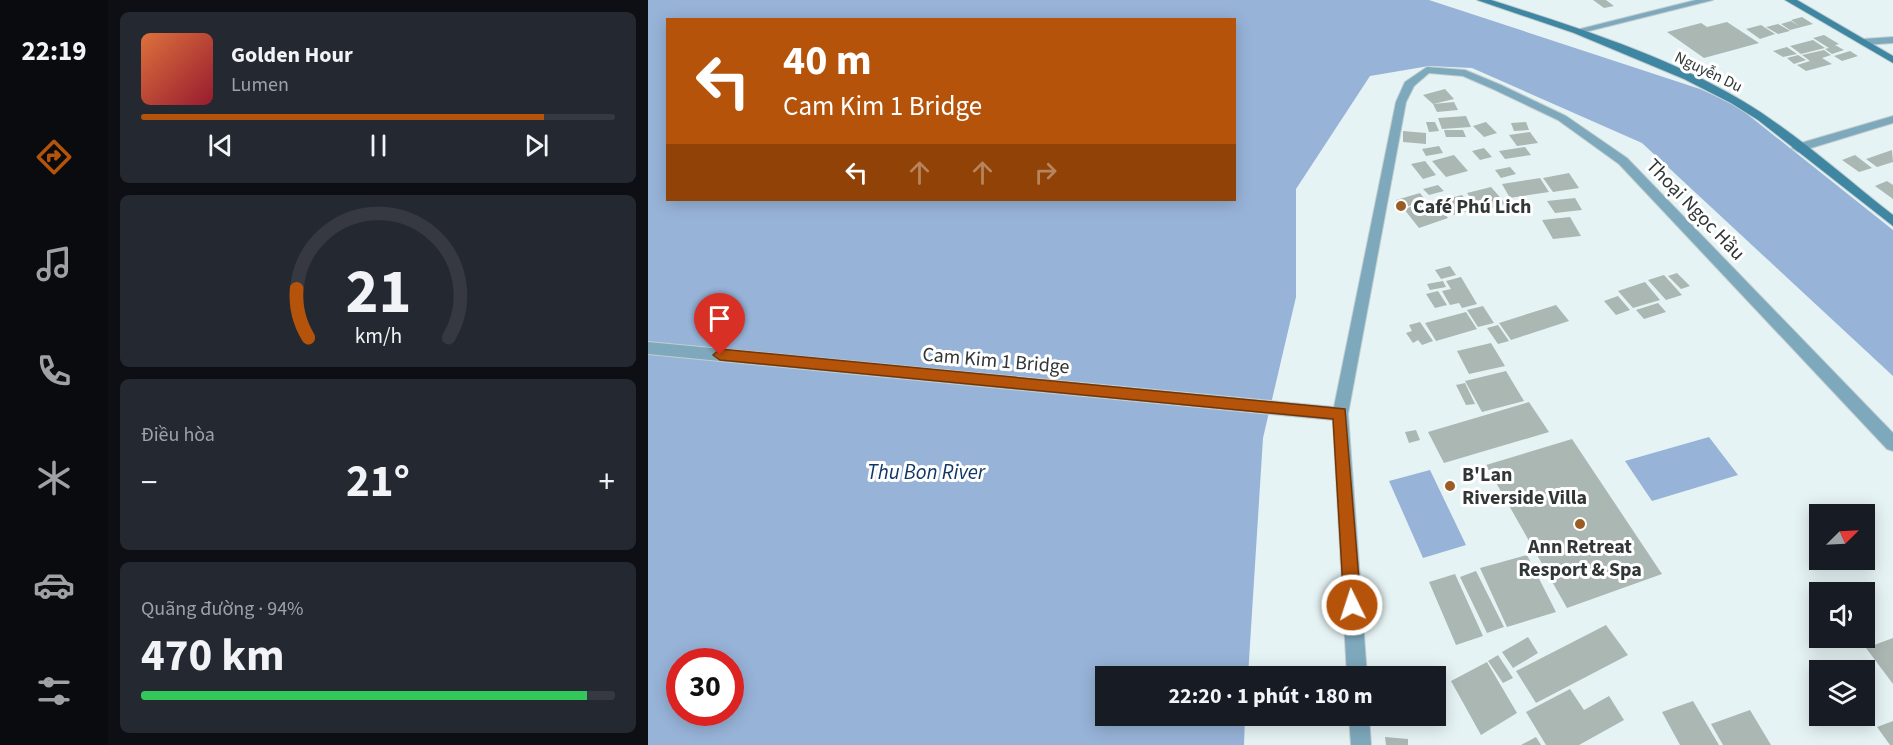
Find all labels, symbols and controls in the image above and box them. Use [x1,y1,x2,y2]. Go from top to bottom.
text: 40 m [783,31,872,91]
text: 22:19 [21,32,87,71]
text: Golden Hour [231,39,353,71]
icon: left [684,42,762,120]
street label: Nguyễn Du [1671,46,1746,98]
text: Lumen [231,71,289,99]
text: Cam Kim 1 Bridge [783,87,982,126]
icon: previous [204,129,237,162]
icon: pause [362,129,395,162]
icon: next [520,129,553,162]
icon: directions [33,136,75,178]
street label: Thoại Ngọc Hầu [1639,153,1751,267]
icon: left [840,156,873,189]
icon: ahead [903,156,936,189]
icon: ahead [966,156,999,189]
icon: right [1029,156,1062,189]
place label: Café Phú Lich [1413,193,1532,221]
marker: Café Phú Lich [1394,199,1408,213]
icon: music [33,243,75,285]
text: 21 [345,248,411,337]
pin [694,293,745,355]
icon: arrive [703,302,736,335]
text: km/h [354,321,402,352]
street label: Cam Kim 1 Bridge [921,341,1071,381]
icon: phone [33,350,75,392]
text: Điều hòa [141,421,215,449]
text: 21° [346,450,410,514]
icon: climate [33,457,75,499]
water label: Thu Bon River [867,457,986,487]
text: − [141,459,157,506]
text: + [599,459,615,506]
place label: B'Lan Riverside Villa [1462,461,1587,512]
marker: B'Lan Riverside Villa [1443,479,1457,493]
north arrow [1809,504,1875,570]
map controls [1809,504,1875,726]
marker: Ann Retreat Resport & Spa [1573,517,1587,531]
place label: Ann Retreat Resport & Spa [1518,533,1642,584]
icon: car [33,564,75,606]
position arrow [1320,573,1384,637]
button: sound [1809,582,1875,648]
text: Quãng đường · 94% [141,595,304,623]
text: 470 km [141,624,285,688]
speed limit sign: 30 [666,648,744,726]
button: layers [1809,660,1875,726]
icon: filters [33,670,75,712]
text: 22:20 · 1 phút · 180 m [1168,680,1373,712]

